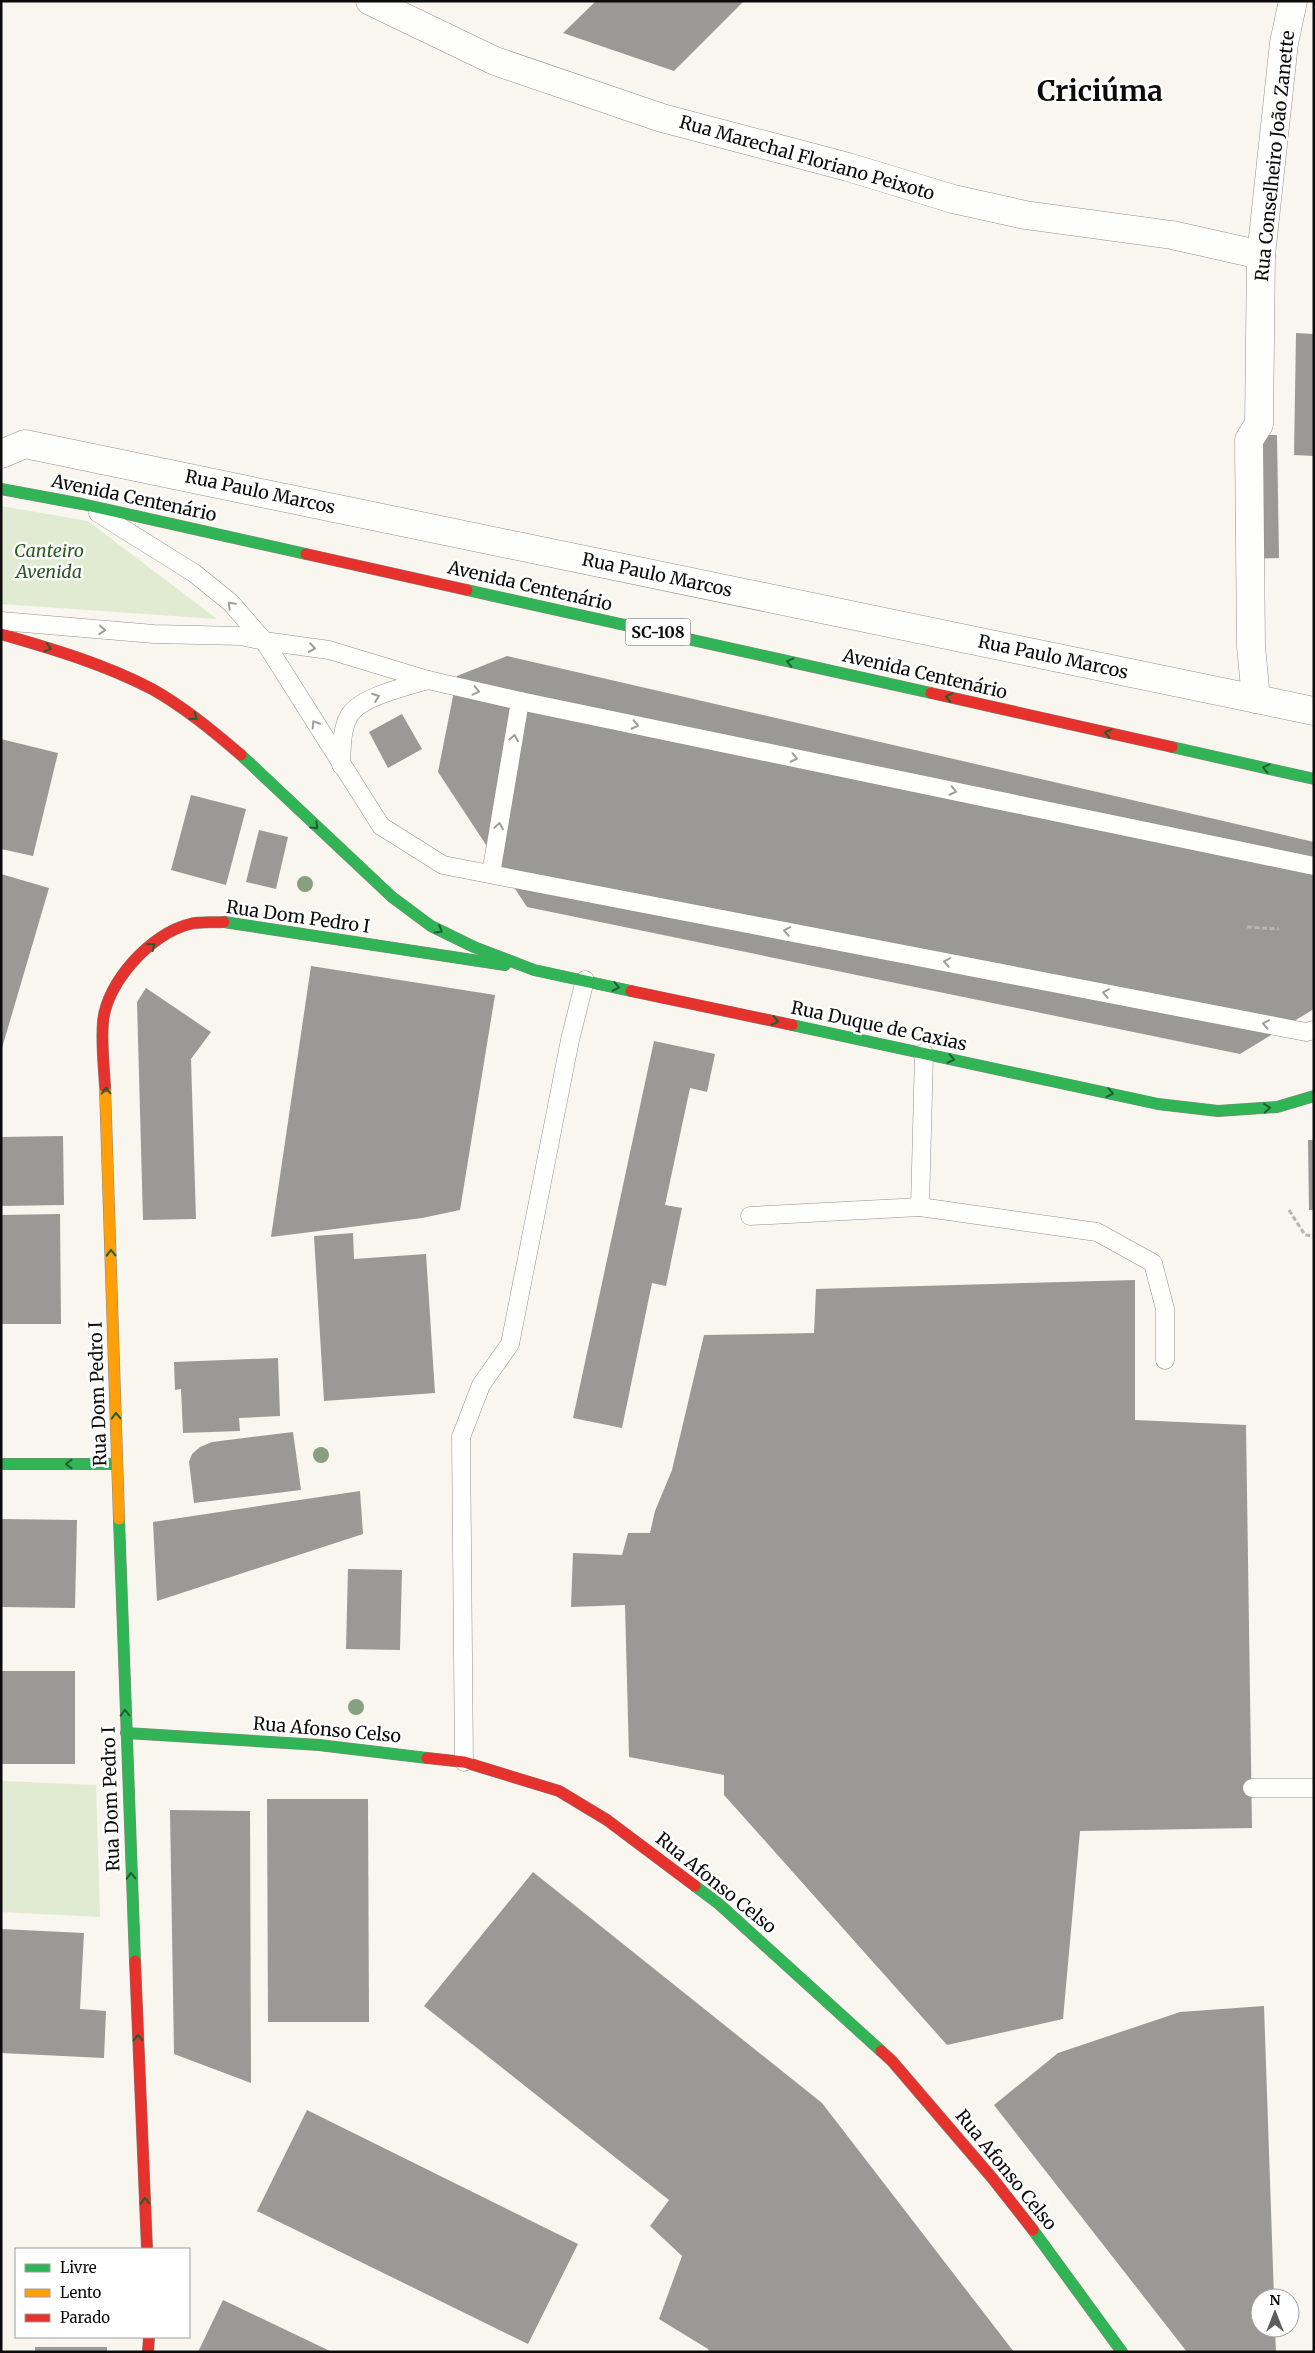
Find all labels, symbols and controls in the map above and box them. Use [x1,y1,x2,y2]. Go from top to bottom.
street label: Rua Conselheiro João Zanette [1250,29,1299,283]
district label: Criciúma [1037,73,1163,109]
street label: Rua Marechal Floriano Peixoto [677,110,937,205]
street label: Rua Paulo Marcos [183,464,338,519]
street label: Avenida Centenário [48,469,219,526]
park label: Canteiro Avenida [14,539,84,583]
street label: Rua Paulo Marcos [580,547,735,602]
street label: Avenida Centenário [445,555,615,616]
one-way arrow [228,602,237,611]
road number: SC-108 [626,618,690,646]
one-way arrow [98,625,106,636]
street label: Rua Paulo Marcos [976,629,1131,684]
one-way arrow [44,642,52,652]
one-way arrow [308,642,316,653]
street label: Avenida Centenário [840,643,1010,704]
one-way arrow [786,657,795,668]
one-way arrow [471,685,480,696]
one-way arrow [945,692,953,703]
one-way arrow [371,693,380,704]
one-way arrow [188,711,198,720]
one-way arrow [630,719,639,730]
one-way arrow [312,720,321,729]
one-way arrow [1103,728,1112,739]
one-way arrow [508,734,518,743]
one-way arrow [789,752,798,763]
one-way arrow [1262,763,1271,774]
one-way arrow [948,785,957,796]
one-way arrow [309,820,318,829]
one-way arrow [493,822,503,830]
street label: Rua Dom Pedro I [225,895,371,938]
one-way arrow [433,924,442,934]
one-way arrow [783,927,792,937]
one-way arrow [147,943,156,952]
one-way arrow [942,957,951,968]
one-way arrow [612,981,620,992]
one-way arrow [1102,988,1111,999]
street label: Rua Duque de Caxias [789,996,969,1055]
one-way arrow [770,1015,779,1026]
one-way arrow [1262,1019,1270,1029]
one-way arrow [946,1053,955,1064]
one-way arrow [100,1087,111,1095]
one-way arrow [1105,1088,1114,1098]
one-way arrow [1263,1102,1271,1113]
one-way arrow [105,1249,116,1257]
street label: Rua Dom Pedro I [83,1321,112,1467]
one-way arrow [110,1411,121,1419]
one-way arrow [64,1459,72,1469]
one-way arrow [120,1709,131,1717]
street label: Rua Afonso Celso [252,1712,402,1747]
street label: Rua Dom Pedro I [96,1726,125,1872]
street label: Rua Afonso Celso [651,1827,781,1938]
one-way arrow [126,1872,137,1880]
one-way arrow [132,2034,143,2042]
street label: Rua Afonso Celso [951,2105,1062,2235]
one-way arrow [139,2196,150,2204]
legend [15,2248,190,2338]
text: Livre [60,2258,97,2277]
text: Lento [60,2283,102,2302]
north arrow [1250,2288,1300,2338]
text: N [1269,2291,1281,2309]
text: Parado [60,2308,110,2327]

